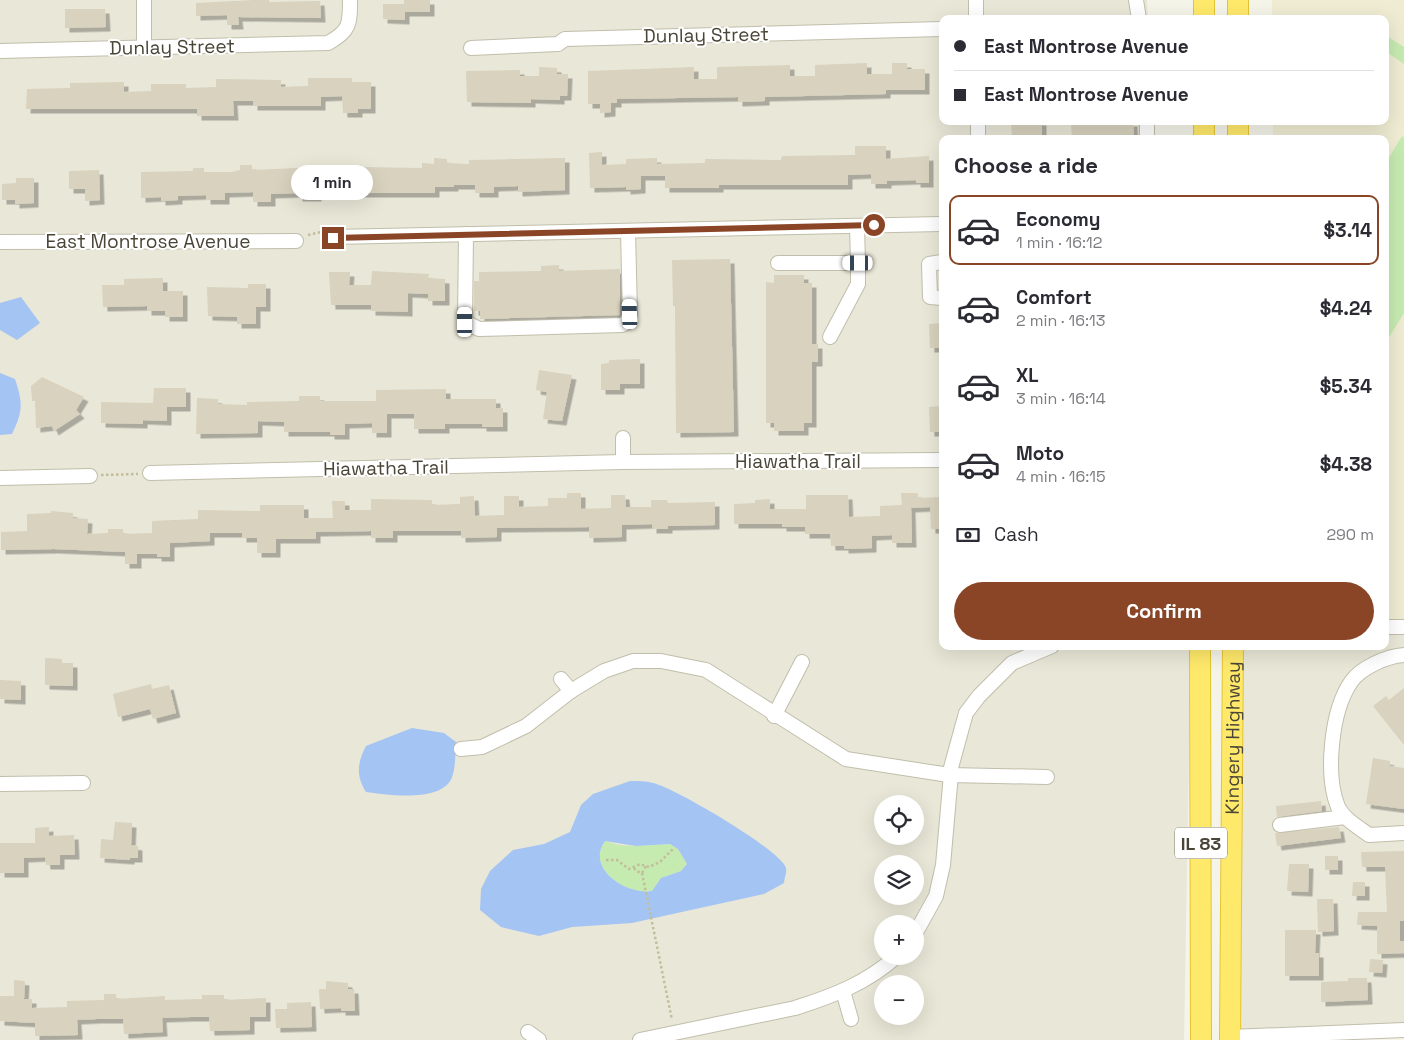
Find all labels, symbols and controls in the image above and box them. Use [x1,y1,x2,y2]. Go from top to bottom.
street label: Dunlay Street [643,21,769,49]
street label: Dunlay Street [109,33,235,61]
text: East Montrose Avenue [984,34,1189,59]
text: East Montrose Avenue [984,82,1189,107]
text: Choose a ride [954,151,1098,179]
callout: 1 min [292,166,374,200]
text: 1 min [312,172,352,193]
text: Economy [1016,207,1100,232]
icon: car [956,208,1001,253]
route start [863,214,885,236]
text: $3.14 [1324,218,1372,243]
route end [322,227,344,249]
street label: East Montrose Avenue [46,229,250,254]
text: 1 min · 16:12 [1016,232,1102,253]
car [843,256,873,271]
text: Comfort [1016,285,1092,310]
icon: car [956,286,1001,331]
text: $4.24 [1320,296,1372,321]
car [621,299,638,329]
car [457,307,472,337]
text: 2 min · 16:13 [1016,310,1105,331]
text: XL [1016,363,1039,388]
icon: car [956,364,1001,409]
text: $5.34 [1320,374,1372,399]
text: 3 min · 16:14 [1016,388,1106,409]
text: Moto [1016,441,1064,466]
icon: car [956,442,1001,487]
street label: Hiawatha Trail [735,449,861,474]
text: $4.38 [1320,452,1372,477]
street label: Hiawatha Trail [323,454,449,482]
text: 4 min · 16:15 [1016,466,1106,487]
icon: cash [954,521,982,549]
text: Cash [994,522,1039,547]
text: 290 m [1326,524,1374,545]
button: Confirm [954,582,1374,640]
street label: Kingery Highway [1219,661,1245,815]
map controls [874,795,924,1025]
button: locate [874,795,924,845]
road number: IL 83 [1175,828,1227,858]
button: layers [874,855,924,905]
button: + [874,915,924,965]
button: − [874,975,924,1025]

